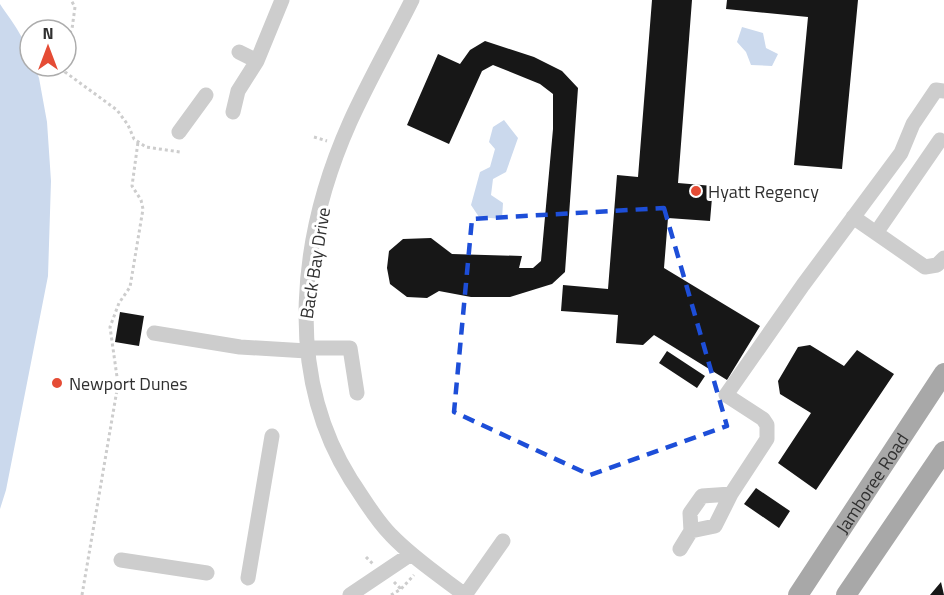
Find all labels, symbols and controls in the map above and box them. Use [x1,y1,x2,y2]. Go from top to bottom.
north arrow [18,18,78,78]
text: N [42,21,54,45]
place label: Hyatt Regency [708,178,819,205]
marker: Hyatt Regency [689,184,703,198]
street label: Back Bay Drive [293,205,337,321]
place label: Newport Dunes [69,370,188,397]
marker: Newport Dunes [50,376,64,390]
street label: Jamboree Road [829,427,915,539]

